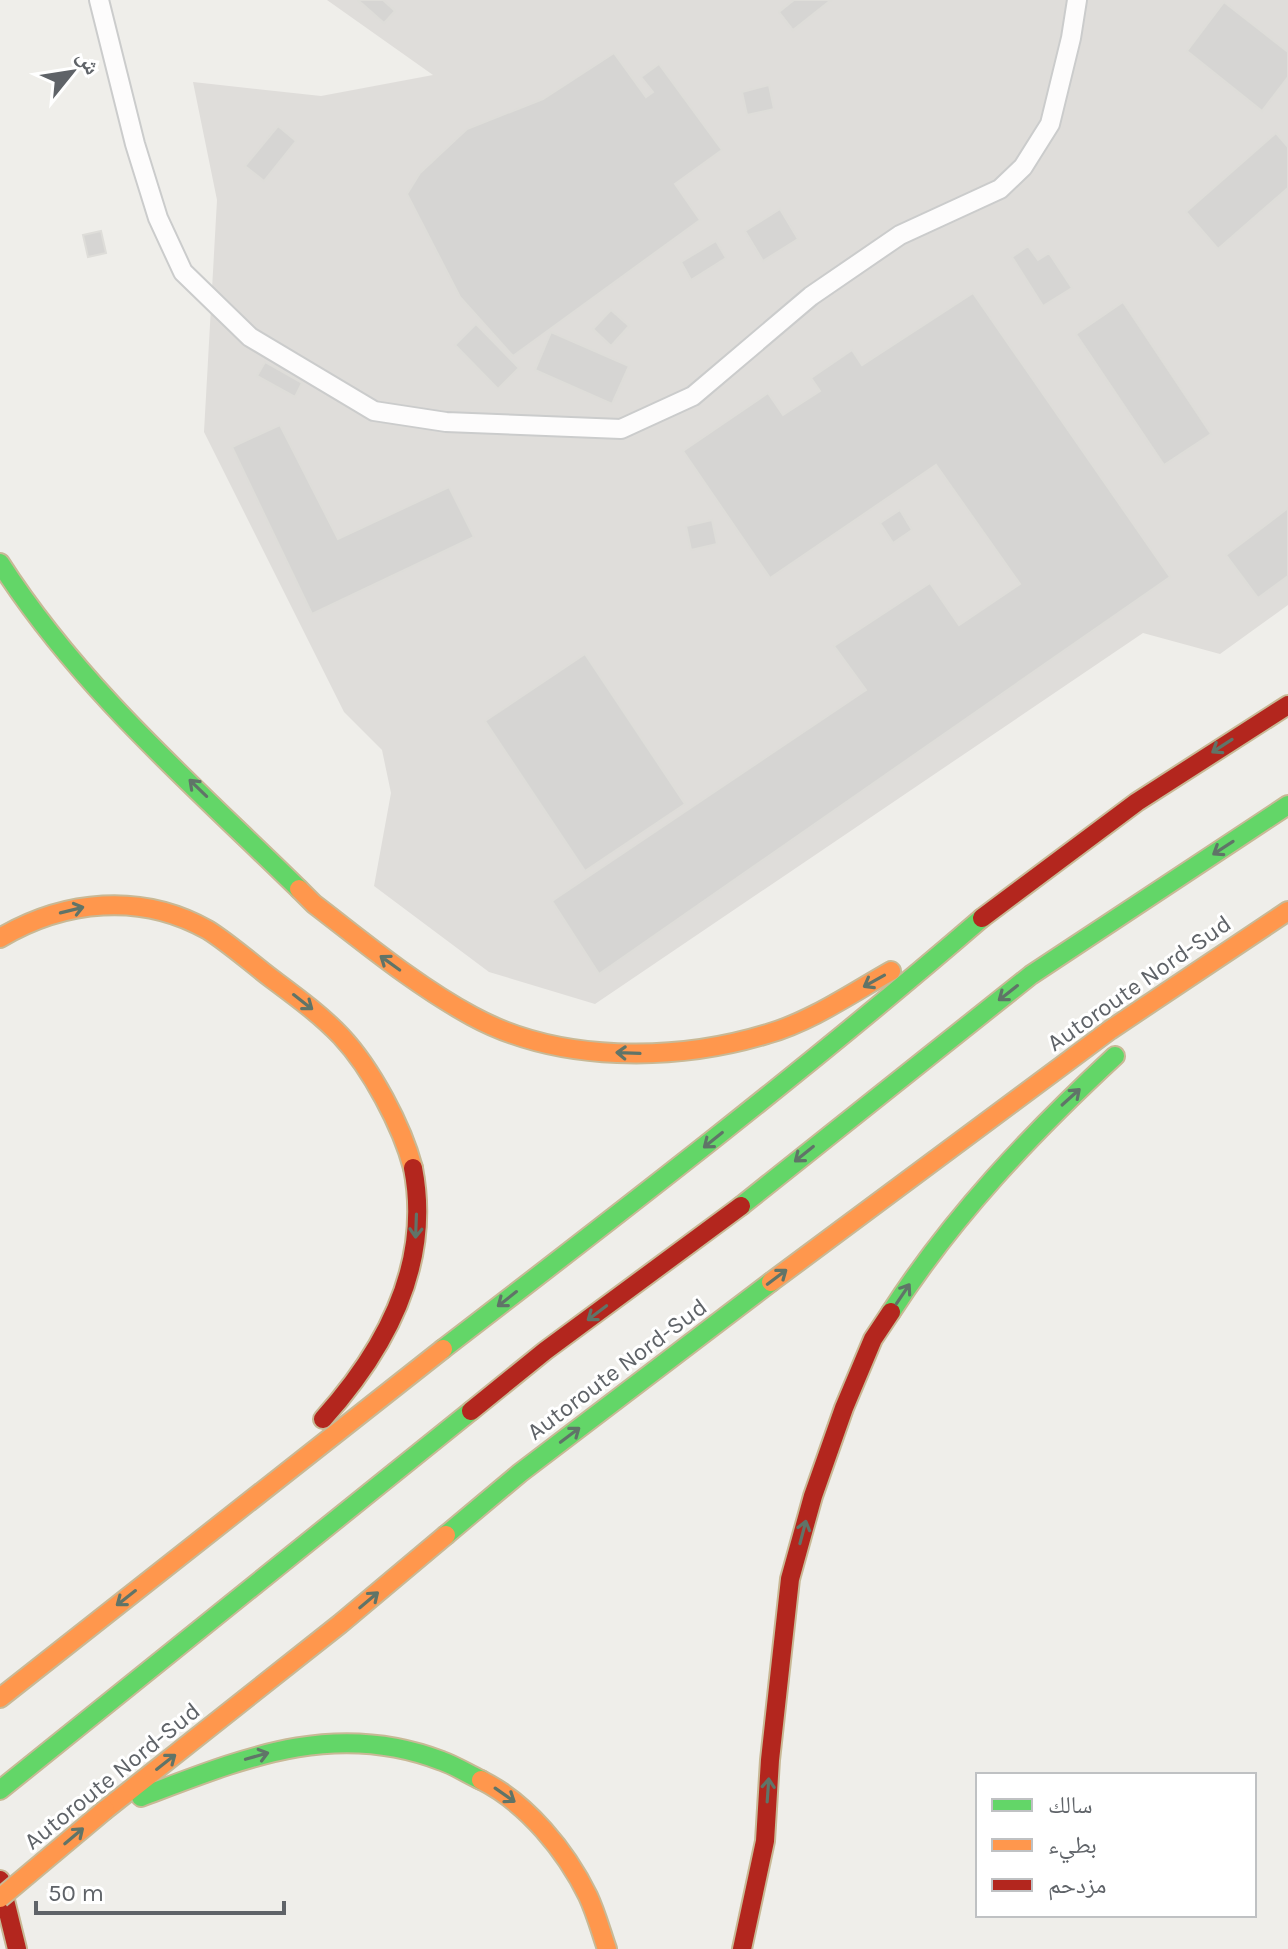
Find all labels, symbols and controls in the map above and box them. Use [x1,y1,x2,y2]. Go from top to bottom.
north arrow [32,32,112,112]
text: ش [71,46,106,79]
one-way arrow [1211,738,1233,754]
one-way arrow [188,779,208,798]
one-way arrow [1212,840,1235,856]
one-way arrow [59,901,84,916]
street label: Autoroute Nord-Sud [1042,909,1236,1057]
one-way arrow [380,955,401,972]
one-way arrow [862,973,886,989]
one-way arrow [998,985,1019,1002]
one-way arrow [292,994,313,1011]
one-way arrow [615,1045,642,1060]
one-way arrow [1061,1088,1081,1106]
one-way arrow [703,1131,724,1149]
one-way arrow [793,1145,814,1163]
one-way arrow [408,1212,424,1239]
one-way arrow [766,1269,787,1286]
one-way arrow [894,1283,911,1305]
one-way arrow [497,1291,518,1308]
street label: Autoroute Nord-Sud [522,1292,712,1446]
one-way arrow [587,1304,608,1321]
one-way arrow [559,1427,581,1444]
one-way arrow [797,1520,812,1546]
one-way arrow [116,1589,137,1607]
one-way arrow [359,1591,379,1609]
street label: Autoroute Nord-Sud [19,1697,205,1855]
one-way arrow [244,1748,270,1763]
one-way arrow [155,1753,176,1771]
legend [976,1773,1256,1917]
one-way arrow [761,1777,776,1803]
one-way arrow [493,1787,515,1803]
text: سالك [1048,1791,1093,1819]
one-way arrow [63,1827,84,1845]
text: بطيء [1048,1831,1097,1864]
scale bar [36,1865,284,1915]
text: مزدحم [1048,1871,1107,1901]
text: 50 m [48,1879,104,1907]

